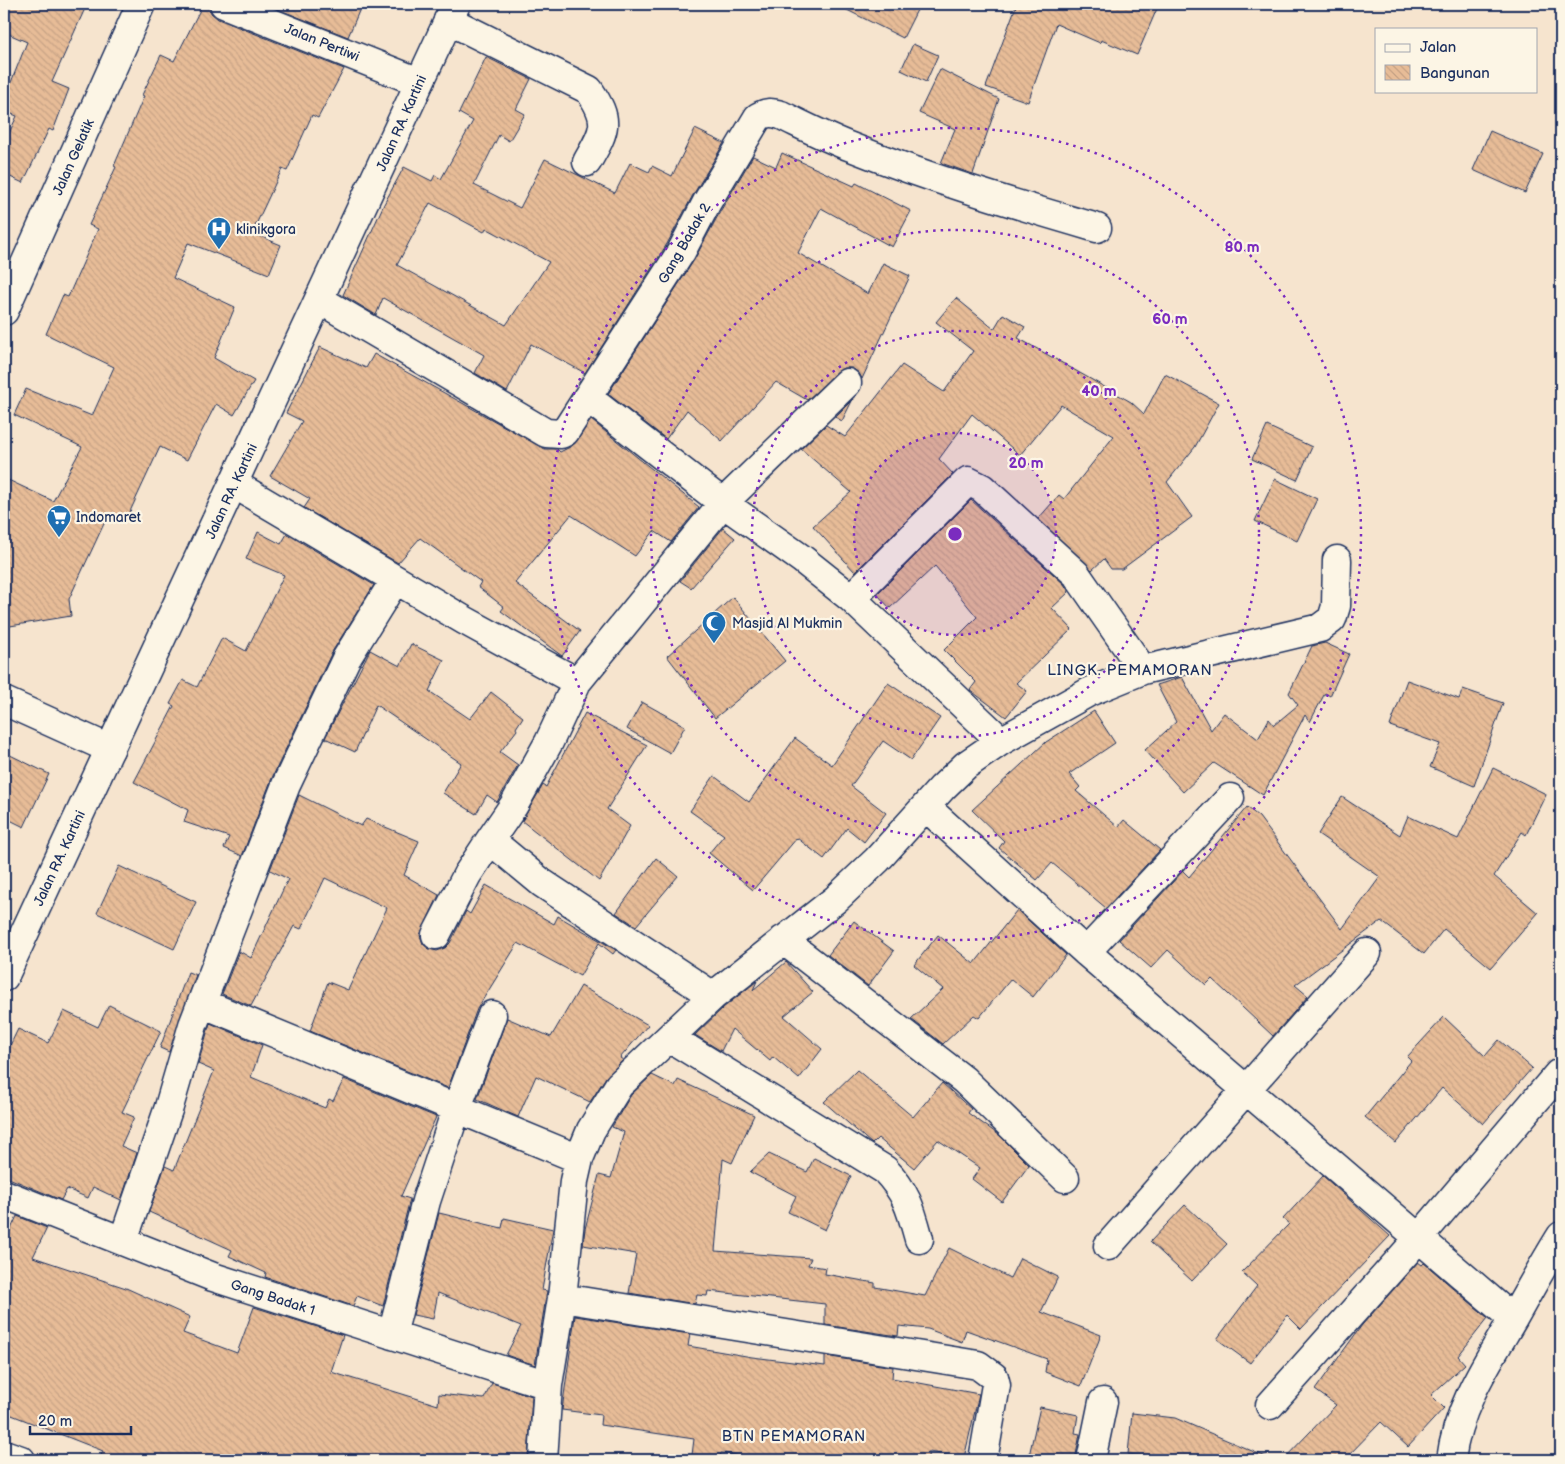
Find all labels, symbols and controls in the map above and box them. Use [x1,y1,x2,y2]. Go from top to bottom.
street label: Jalan Pertiwi [282,20,362,65]
legend [1375,28,1538,92]
text: Jalan [1420,38,1456,57]
text: Bangunan [1420,64,1490,83]
street label: Jalan RA. Kartini [373,73,430,174]
street label: Jalan Gelatik [49,116,98,198]
street label: Gang Badak 2 [654,199,715,287]
hospital icon: klinikgora [206,216,232,250]
place label: klinikgora [236,221,296,238]
text: 80 m [1224,238,1260,257]
text: 60 m [1152,310,1188,329]
text: 40 m [1081,382,1117,401]
street label: Jalan RA. Kartini [202,441,261,542]
text: 20 m [1009,454,1044,473]
supermarket icon: Indomaret [46,504,72,538]
place label: Indomaret [76,509,142,526]
centre of rings [946,525,964,543]
mosque icon: Masjid Al Mukmin [701,610,727,644]
place label: Masjid Al Mukmin [732,615,842,632]
district label: LINGK. PEMAMORAN [1047,661,1213,680]
street label: Jalan RA. Kartini [30,808,89,909]
street label: Gang Badak 1 [229,1276,317,1319]
scale bar [30,1404,131,1436]
text: 20 m [38,1412,72,1431]
district label: BTN PEMAMORAN [722,1427,866,1446]

